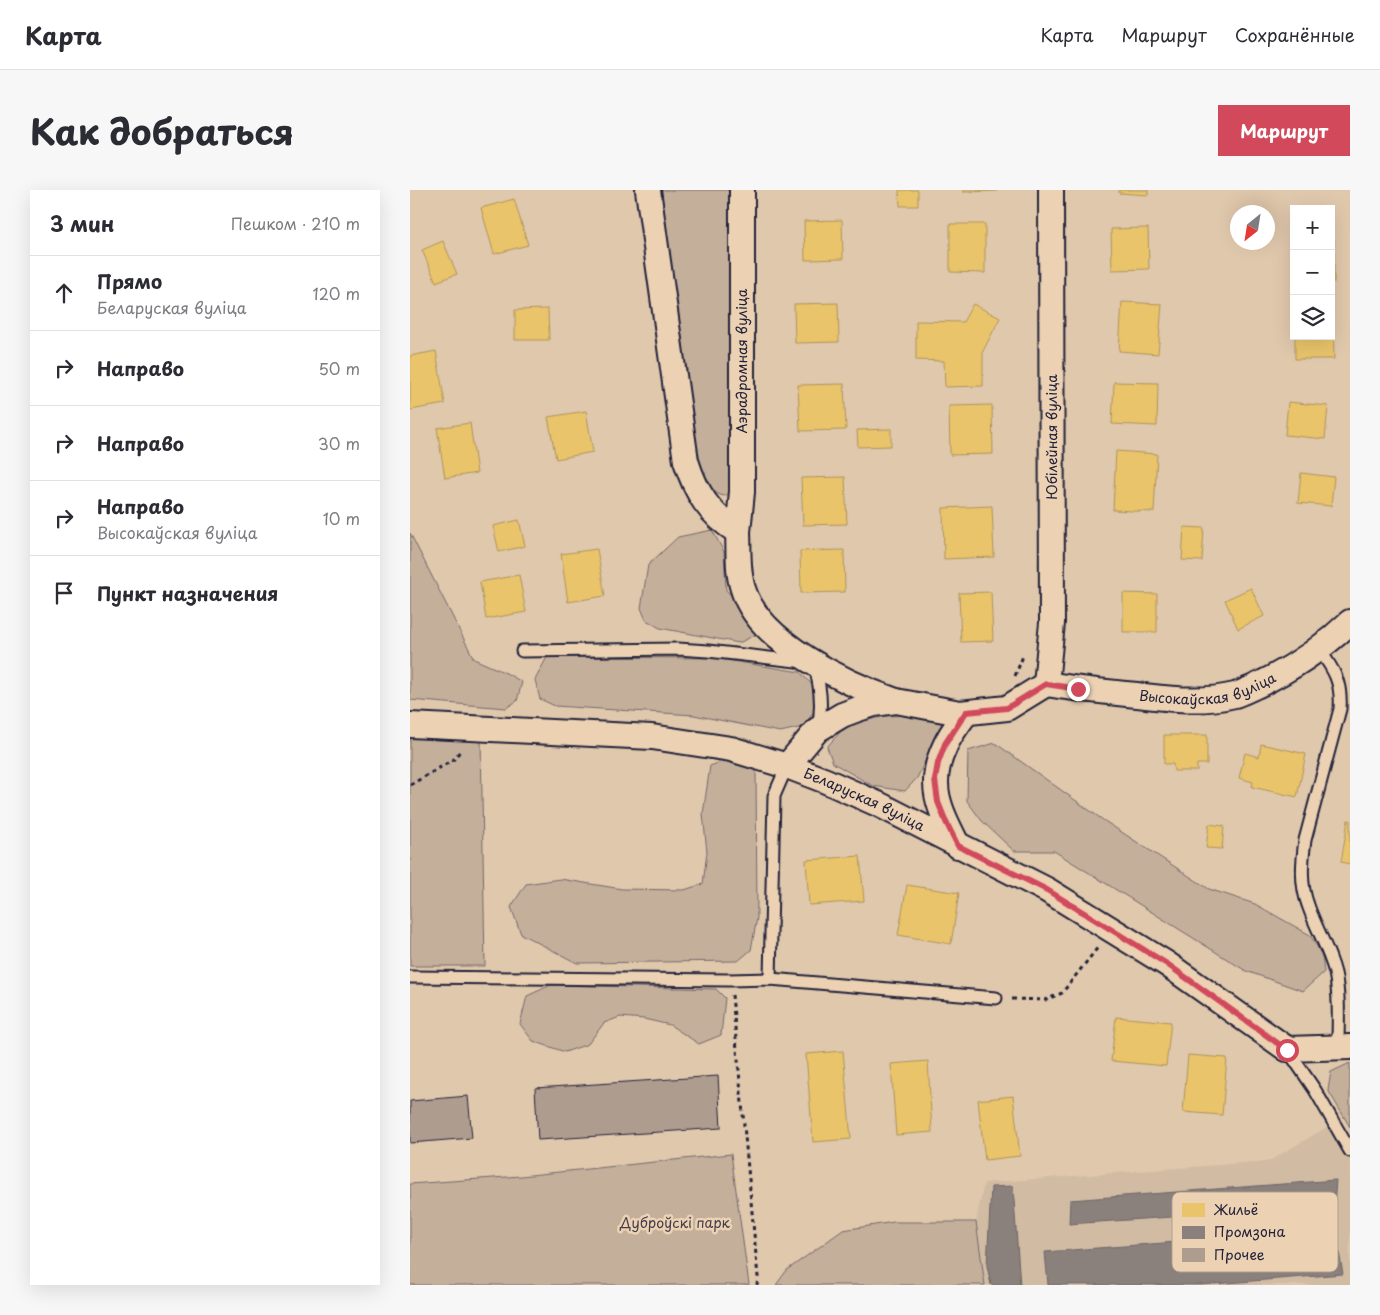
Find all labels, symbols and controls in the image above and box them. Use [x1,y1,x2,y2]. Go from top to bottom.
text: Карта [25,17,102,53]
text: Карта [1041,21,1093,48]
text: Маршрут [1121,21,1207,48]
text: Сохранённые [1235,21,1355,48]
text: Как добраться [30,104,294,157]
button: Маршрут [1218,105,1350,156]
north arrow [1230,205,1275,250]
map controls [1290,205,1335,340]
button: + [1290,205,1335,250]
text: 3 мин [50,207,114,239]
text: Пешком · 210 m [231,211,360,235]
button: − [1290,250,1335,295]
text: Прямо [97,267,162,295]
icon: ahead [50,279,78,307]
text: 120 m [313,281,360,305]
street label: Аэрадромная вуліца [731,288,752,433]
text: Беларуская вуліца [97,295,247,319]
button: layers [1290,295,1335,340]
icon: right [50,354,78,382]
text: Направо [97,354,184,382]
text: 50 m [319,356,360,380]
street label: Юбілейная вуліца [1041,374,1062,500]
icon: right [50,429,78,457]
text: Направо [97,429,184,457]
text: 30 m [318,431,360,455]
text: Направо [97,492,184,520]
icon: right [50,504,78,532]
text: 10 m [323,506,360,530]
text: Высокаўская вуліца [97,520,258,544]
icon: arrive [50,579,78,607]
text: Пункт назначения [97,579,278,607]
street label: Высокаўская вуліца [1138,667,1280,710]
route end [1067,678,1090,701]
street label: Беларуская вуліца [801,762,929,836]
route start [1276,1039,1299,1062]
legend [1172,1192,1338,1272]
text: Жильё [1213,1199,1258,1220]
park label: Дуброўскі парк [619,1212,731,1233]
text: Промзона [1214,1221,1285,1242]
text: Прочее [1214,1244,1265,1265]

